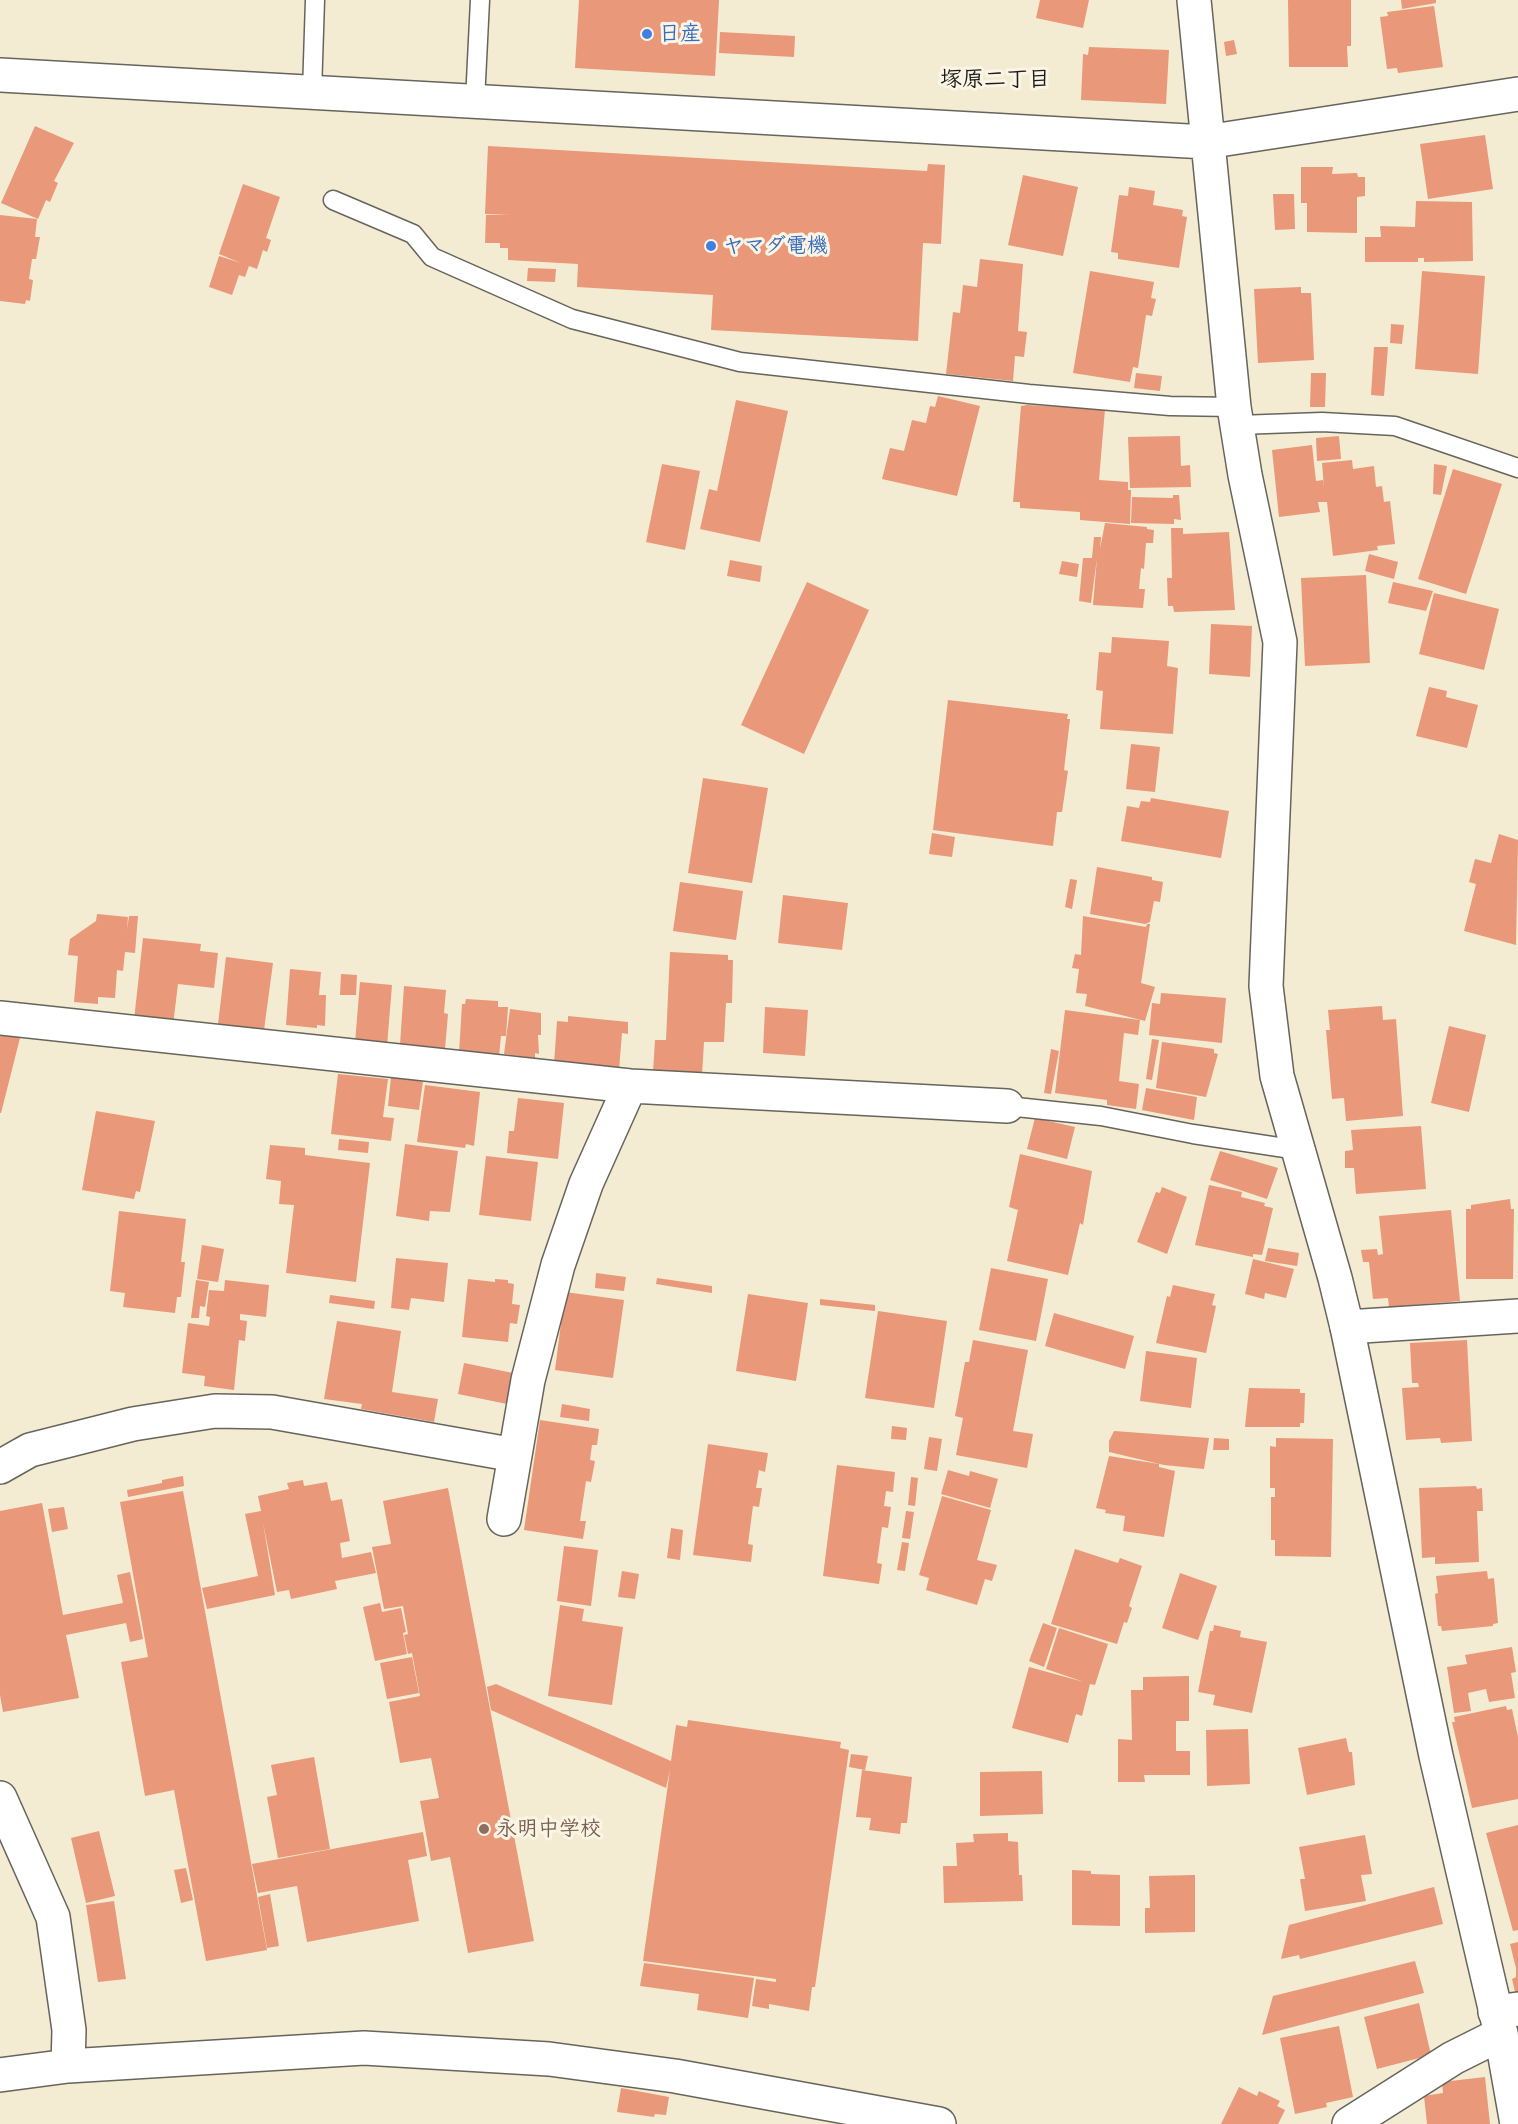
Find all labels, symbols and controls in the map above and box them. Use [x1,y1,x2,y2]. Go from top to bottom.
place label: 日産 [659,21,701,47]
marker: 日産 [640,27,654,41]
district label: 塚原二丁目 [940,67,1050,93]
place label: ヤマダ電機 [723,233,828,259]
marker: ヤマダ電機 [704,239,718,253]
place label: 永明中学校 [496,1816,601,1842]
marker: 永明中学校 [477,1822,491,1836]

